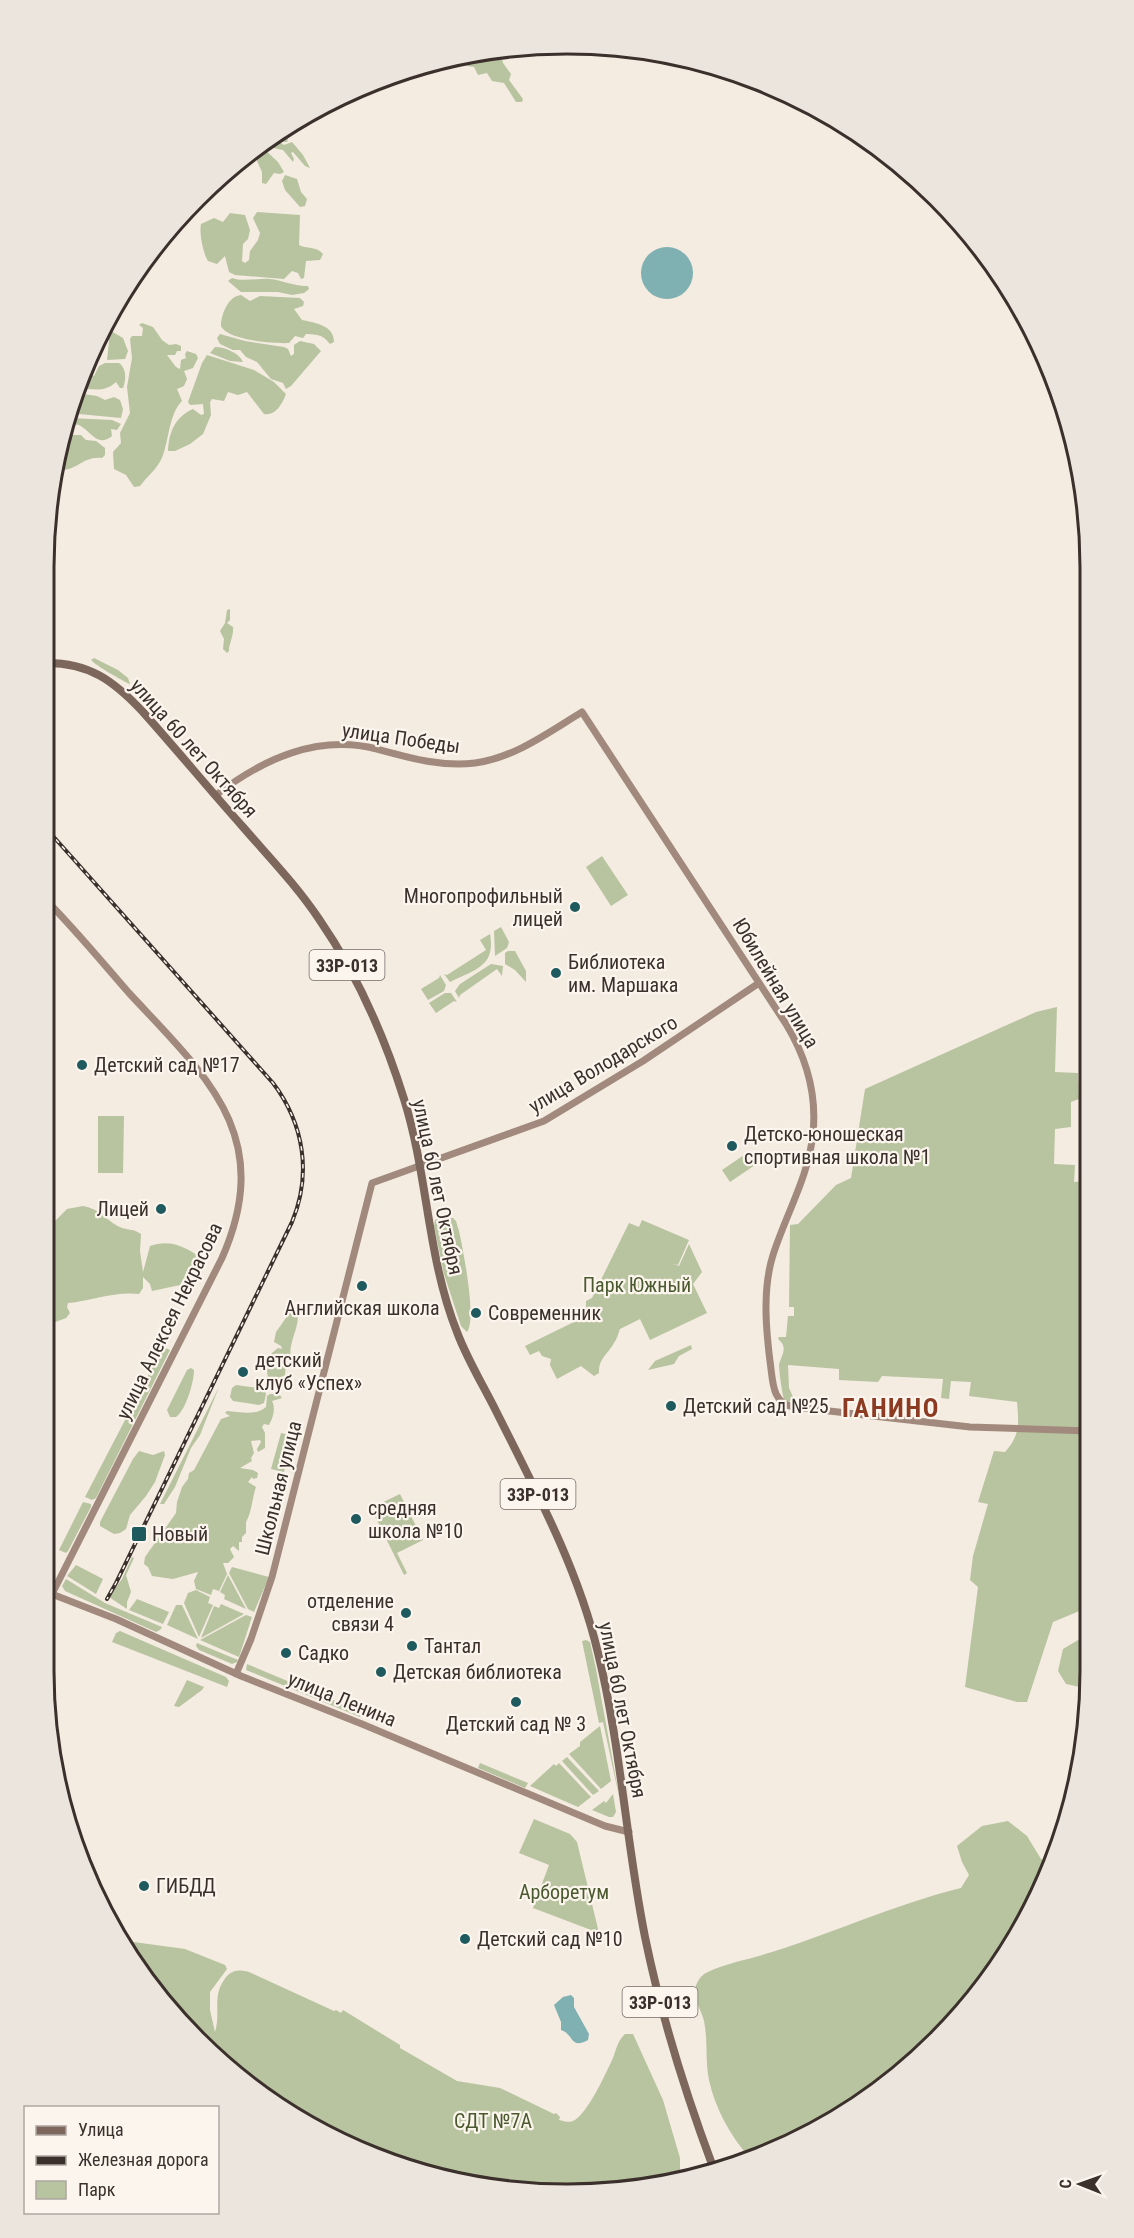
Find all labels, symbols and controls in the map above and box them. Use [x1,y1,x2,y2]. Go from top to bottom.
street label: улица 60 лет Октября [125,674,263,822]
street label: улица Победы [340,718,462,758]
place label: Многопрофильный лицей [404,884,563,931]
marker: Многопрофильный лицей [568,900,582,914]
street label: Юбилейная улица [728,914,824,1052]
road number: 33Р-013 [310,950,385,980]
place label: Библиотека им. Маршака [568,950,678,997]
marker: Библиотека им. Маршака [549,966,563,980]
street label: улица Володарского [524,1010,682,1118]
place label: Детский сад №17 [94,1053,240,1077]
marker: Детский сад №17 [75,1058,89,1072]
street label: улица 60 лет Октября [408,1097,468,1277]
place label: Детско-юношеская спортивная школа №1 [744,1122,931,1169]
marker: Детско-юношеская спортивная школа №1 [725,1139,739,1153]
place label: Лицей [96,1197,149,1221]
marker: Лицей [154,1202,168,1216]
street label: улица Алексея Некрасова [111,1219,227,1423]
park label: Парк Южный [583,1273,691,1297]
marker: Английская школа [355,1279,369,1293]
place label: Английская школа [284,1296,440,1320]
place label: Современник [488,1301,602,1325]
marker: Современник [469,1306,483,1320]
place label: детский клуб «Успех» [255,1348,362,1395]
marker: детский клуб «Успех» [236,1365,250,1379]
district label: ГАНИНО [842,1393,940,1423]
place label: Детский сад №25 [683,1394,829,1418]
marker: Детский сад №25 [664,1399,678,1413]
street label: Школьная улица [250,1418,306,1558]
road number: 33Р-013 [500,1479,576,1509]
place label: средняя школа №10 [368,1496,463,1543]
marker: средняя школа №10 [349,1512,363,1526]
place label: Новый [152,1522,208,1546]
marker: Новый [130,1525,148,1543]
place label: отделение связи 4 [307,1589,394,1636]
marker: отделение связи 4 [399,1606,413,1620]
street label: улица 60 лет Октября [594,1620,652,1800]
place label: Тантал [424,1634,481,1658]
marker: Тантал [405,1639,419,1653]
place label: Садко [298,1641,349,1665]
marker: Садко [279,1646,293,1660]
place label: Детская библиотека [393,1660,562,1684]
marker: Детская библиотека [374,1665,388,1679]
street label: улица Ленина [284,1666,400,1732]
marker: Детский сад № 3 [509,1695,523,1709]
place label: Детский сад № 3 [446,1712,586,1736]
place label: ГИБДД [156,1874,216,1898]
marker: ГИБДД [137,1879,151,1893]
park label: Арборетум [519,1880,609,1904]
place label: Детский сад №10 [477,1927,623,1951]
marker: Детский сад №10 [458,1932,472,1946]
road number: 33Р-013 [622,1987,698,2017]
legend [24,2106,219,2214]
park label: СДТ №7А [454,2109,532,2133]
text: Улица [78,2119,124,2140]
text: Железная дорога [78,2149,209,2170]
north arrow [1050,2154,1110,2214]
text: Парк [78,2179,116,2200]
text: С [1056,2179,1075,2188]

